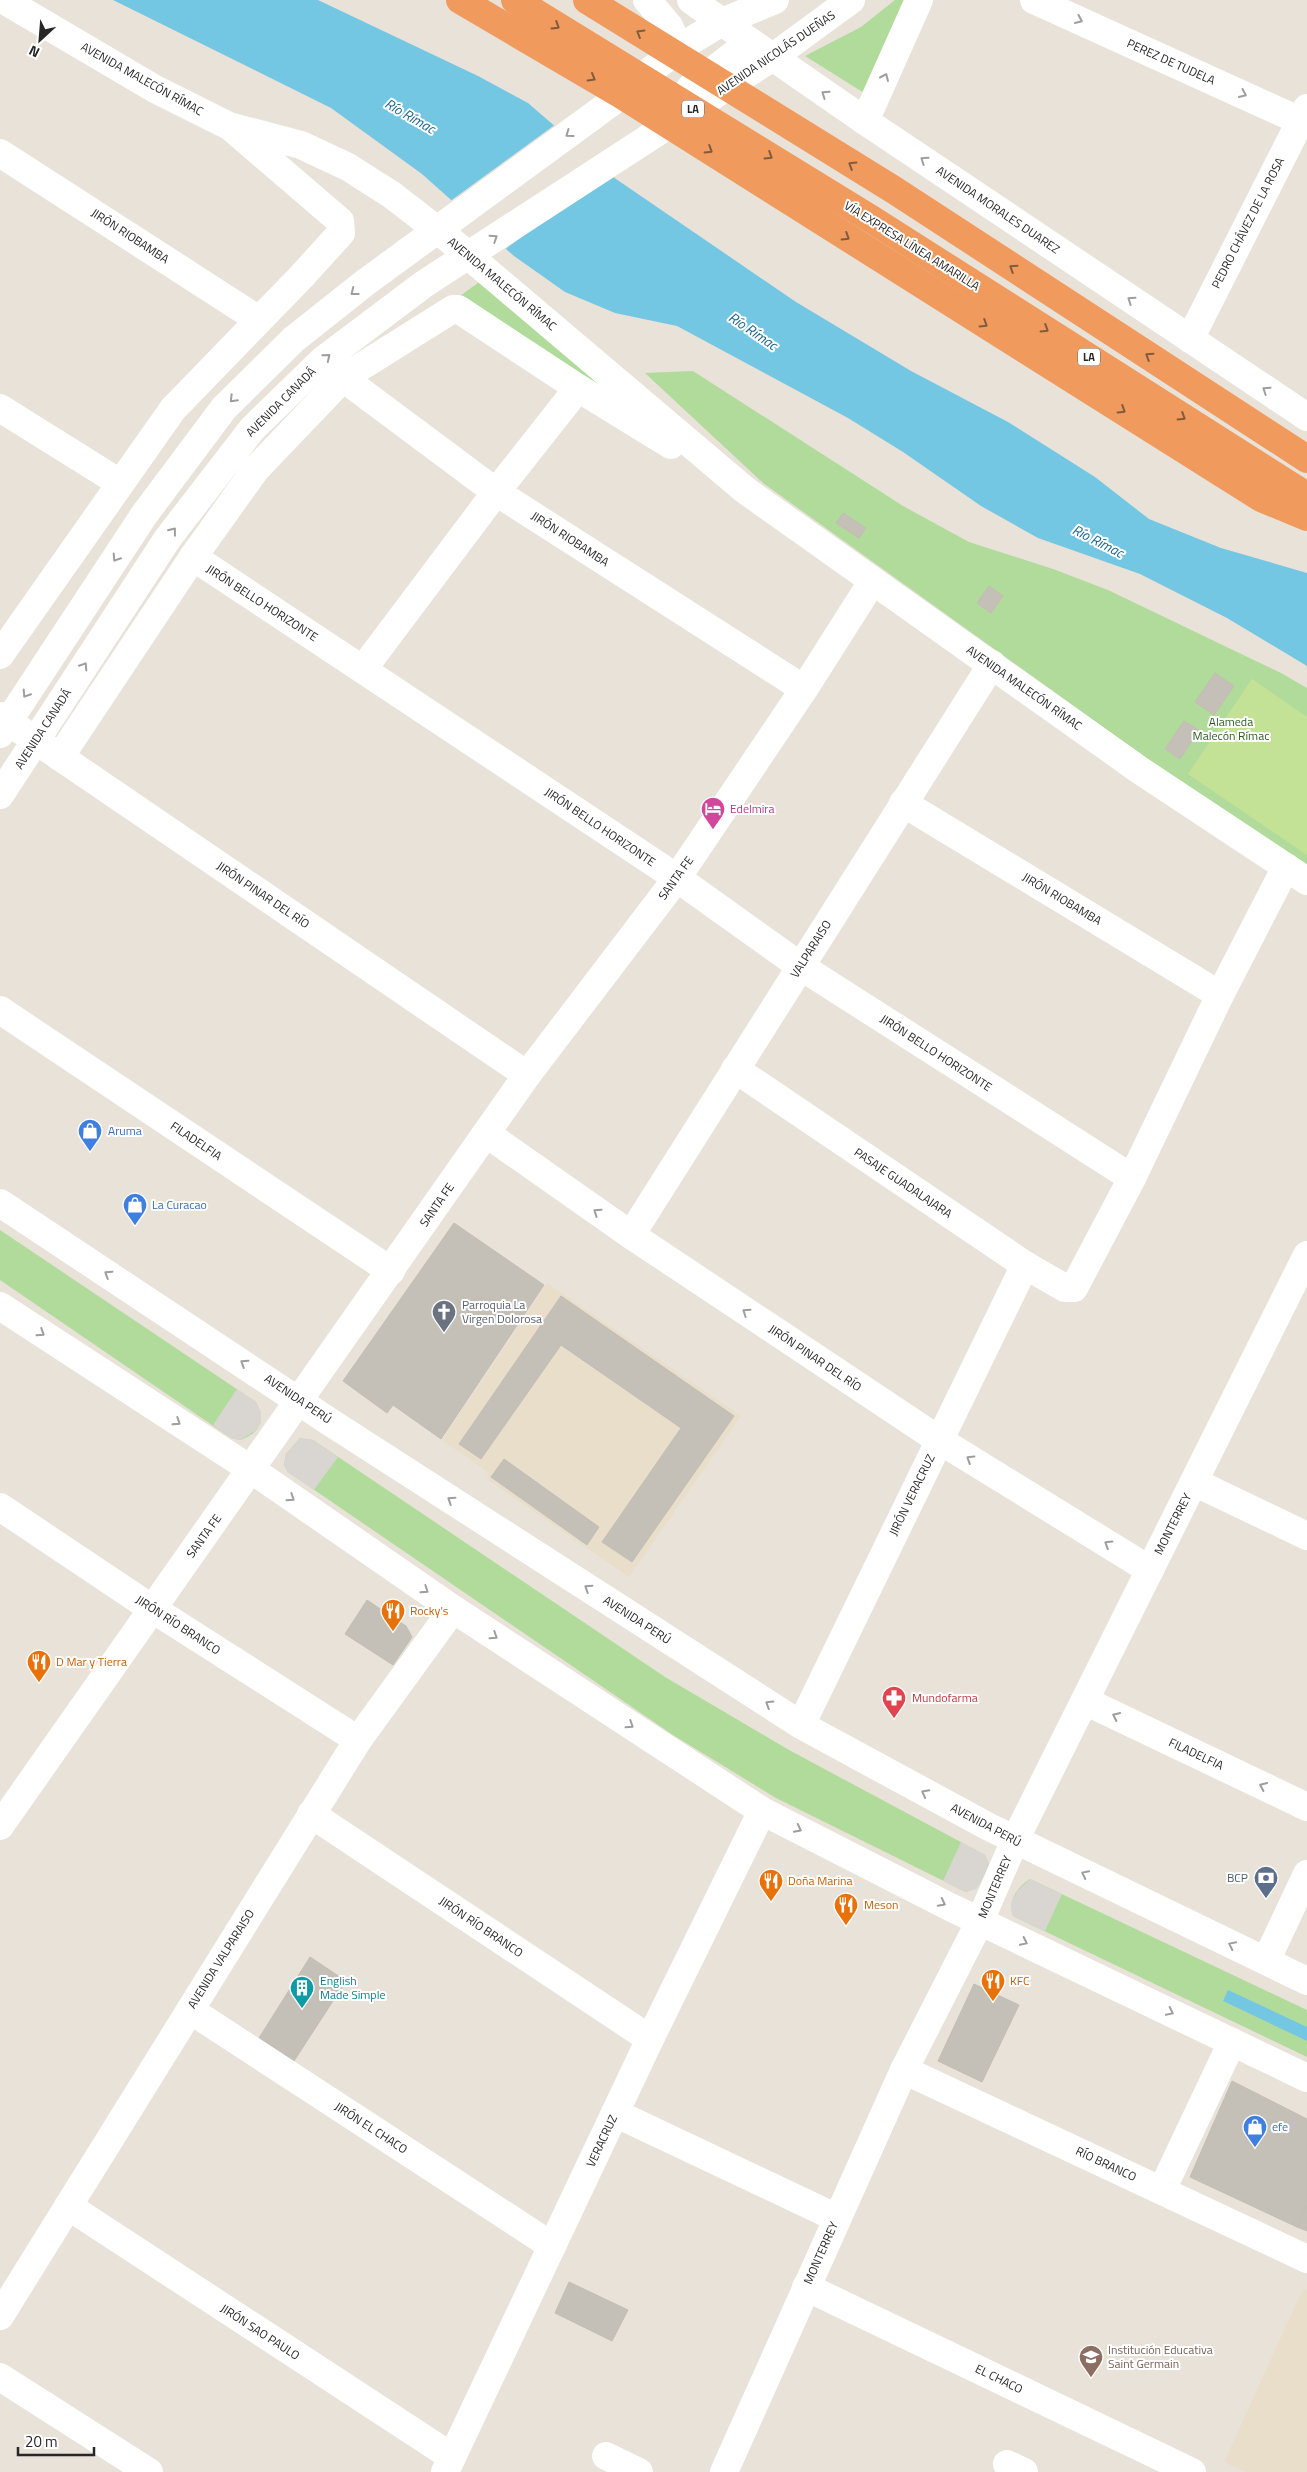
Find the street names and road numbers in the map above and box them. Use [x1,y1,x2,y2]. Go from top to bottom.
street label: AVENIDA NICOLÁS DUEÑAS [712,6,839,100]
street label: PEREZ DE TUDELA [1124,34,1219,90]
street label: AVENIDA MALECÓN RÍMAC [78,37,207,120]
road number: LA [682,100,704,118]
street label: PEDRO CHÁVEZ DE LA ROSA [1206,154,1289,292]
street label: AVENIDA MORALES DUAREZ [933,161,1064,258]
street label: VÍA EXPRESA LÍNEA AMARILLA [841,196,984,295]
street label: JIRÓN RIOBAMBA [87,203,173,268]
street label: AVENIDA MALECÓN RÍMAC [444,232,561,335]
road number: LA [1078,348,1100,366]
street label: AVENIDA CANADÁ [241,362,320,441]
street label: JIRÓN RIOBAMBA [527,506,613,571]
street label: JIRÓN BELLO HORIZONTE [203,559,322,646]
street label: AVENIDA MALECÓN RÍMAC [963,640,1086,735]
street label: AVENIDA CANADÁ [9,685,76,773]
street label: JIRÓN BELLO HORIZONTE [541,782,660,871]
street label: SANTA FE [653,852,698,904]
street label: JIRÓN PINAR DEL RÍO [213,856,314,933]
street label: JIRÓN RIOBAMBA [1019,867,1106,930]
street label: VALPARAISO [785,916,836,981]
street label: JIRÓN BELLO HORIZONTE [877,1009,996,1096]
street label: FILADELFIA [167,1116,226,1165]
street label: PASAJE GUADALAJARA [850,1143,956,1223]
street label: SANTA FE [414,1178,459,1231]
street label: JIRÓN PINAR DEL RÍO [765,1319,866,1396]
street label: AVENIDA PERÚ [261,1369,336,1428]
street label: JIRÓN VERACRUZ [884,1451,939,1539]
street label: MONTERREY [1149,1489,1196,1558]
street label: SANTA FE [181,1510,226,1562]
street label: JIRÓN RÍO BRANCO [132,1590,224,1659]
street label: AVENIDA PERÚ [599,1590,675,1649]
street label: FILADELFIA [1166,1733,1227,1775]
street label: AVENIDA PERÚ [947,1798,1025,1851]
street label: MONTERREY [973,1852,1017,1921]
street label: JIRÓN RÍO BRANCO [435,1891,527,1962]
street label: AVENIDA VALPARAISO [182,1905,259,2012]
street label: JIRÓN EL CHACO [331,2097,412,2158]
street label: VERACRUZ [581,2111,622,2170]
street label: RÍO BRANCO [1073,2141,1140,2186]
street label: MONTERREY [798,2218,843,2287]
street label: JIRÓN SAO PAULO [217,2299,304,2364]
street label: EL CHACO [972,2359,1026,2398]

